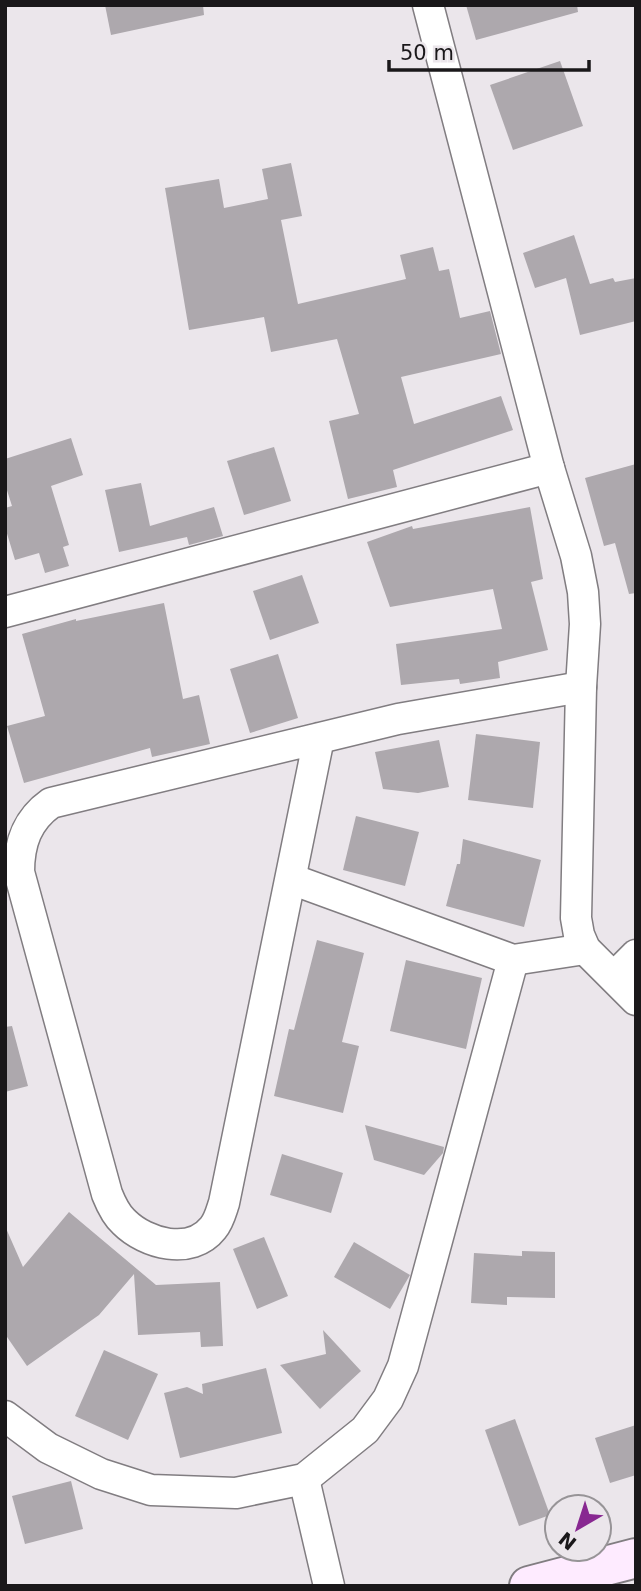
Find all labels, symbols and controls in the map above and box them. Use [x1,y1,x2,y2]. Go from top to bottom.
scale bar [389,28,588,72]
text: 50 m [400,41,454,65]
north arrow [543,1493,613,1563]
text: N [554,1528,580,1555]

